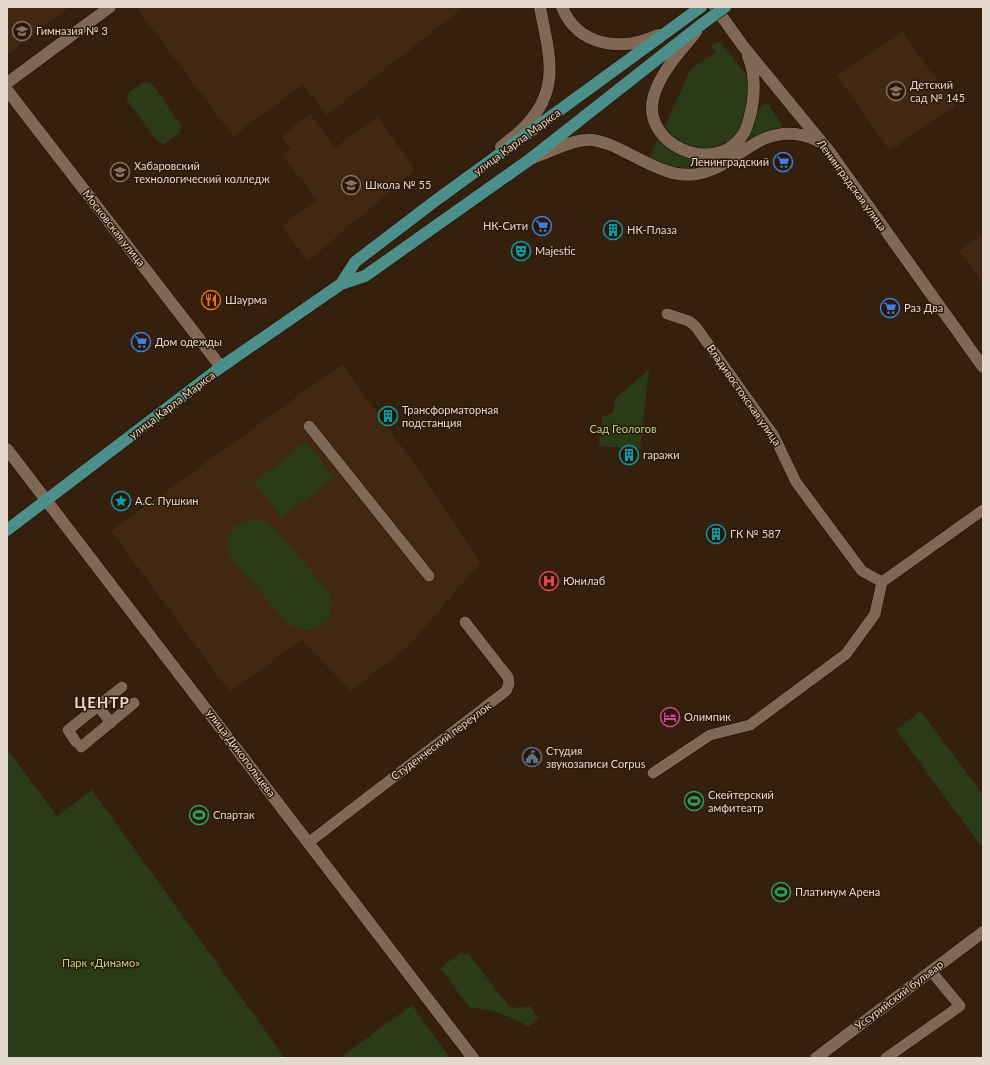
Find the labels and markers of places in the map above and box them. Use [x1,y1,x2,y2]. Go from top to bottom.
school or university icon: Гимназия № 3 [11,20,33,42]
place label: Гимназия № 3 [36,24,108,37]
place label: Детский сад № 145 [910,78,965,104]
school or university icon: Детский сад № 145 [885,80,907,102]
supermarket icon: Ленинградский [772,151,794,173]
place label: Ленинградский [689,155,769,168]
place label: Хабаровский технологический колледж [134,159,270,185]
school or university icon: Хабаровский технологический колледж [109,161,131,183]
school or university icon: Школа № 55 [340,174,362,196]
place label: Школа № 55 [365,178,431,191]
supermarket icon: НК-Сити [531,215,553,237]
place label: НК-Сити [483,219,528,232]
building icon: НК-Плаза [602,219,624,241]
place label: НК-Плаза [627,223,677,236]
theatre icon: Majestic [510,240,532,262]
place label: Majestic [535,244,576,257]
restaurant icon: Шаурма [200,289,222,311]
place label: Шаурма [225,293,267,306]
supermarket icon: Раз Два [879,297,901,319]
place label: Раз Два [904,301,943,314]
supermarket icon: Дом одежды [130,331,152,353]
place label: Дом одежды [155,335,222,348]
place label: Трансформаторная подстанция [402,403,498,429]
building icon: Трансформаторная подстанция [377,405,399,427]
building icon: гаражи [618,444,640,466]
place label: гаражи [643,448,680,461]
place icon: А.С. Пушкин [110,490,132,512]
place label: А.С. Пушкин [135,494,198,507]
building icon: ГК № 587 [705,523,727,545]
place label: ГК № 587 [730,527,781,540]
hospital icon: Юнилаб [538,570,560,592]
place label: Юнилаб [563,574,605,587]
hotel icon: Олимпик [659,706,681,728]
place label: Олимпик [684,710,731,723]
place label: Студия звукозаписи Corpus [546,744,646,770]
public building icon: Студия звукозаписи Corpus [521,746,543,768]
place label: Скейтерский амфитеатр [708,788,774,814]
sports icon: Скейтерский амфитеатр [683,790,705,812]
sports icon: Спартак [188,804,210,826]
place label: Спартак [213,808,255,821]
sports icon: Платинум Арена [770,881,792,903]
place label: Платинум Арена [795,885,880,898]

